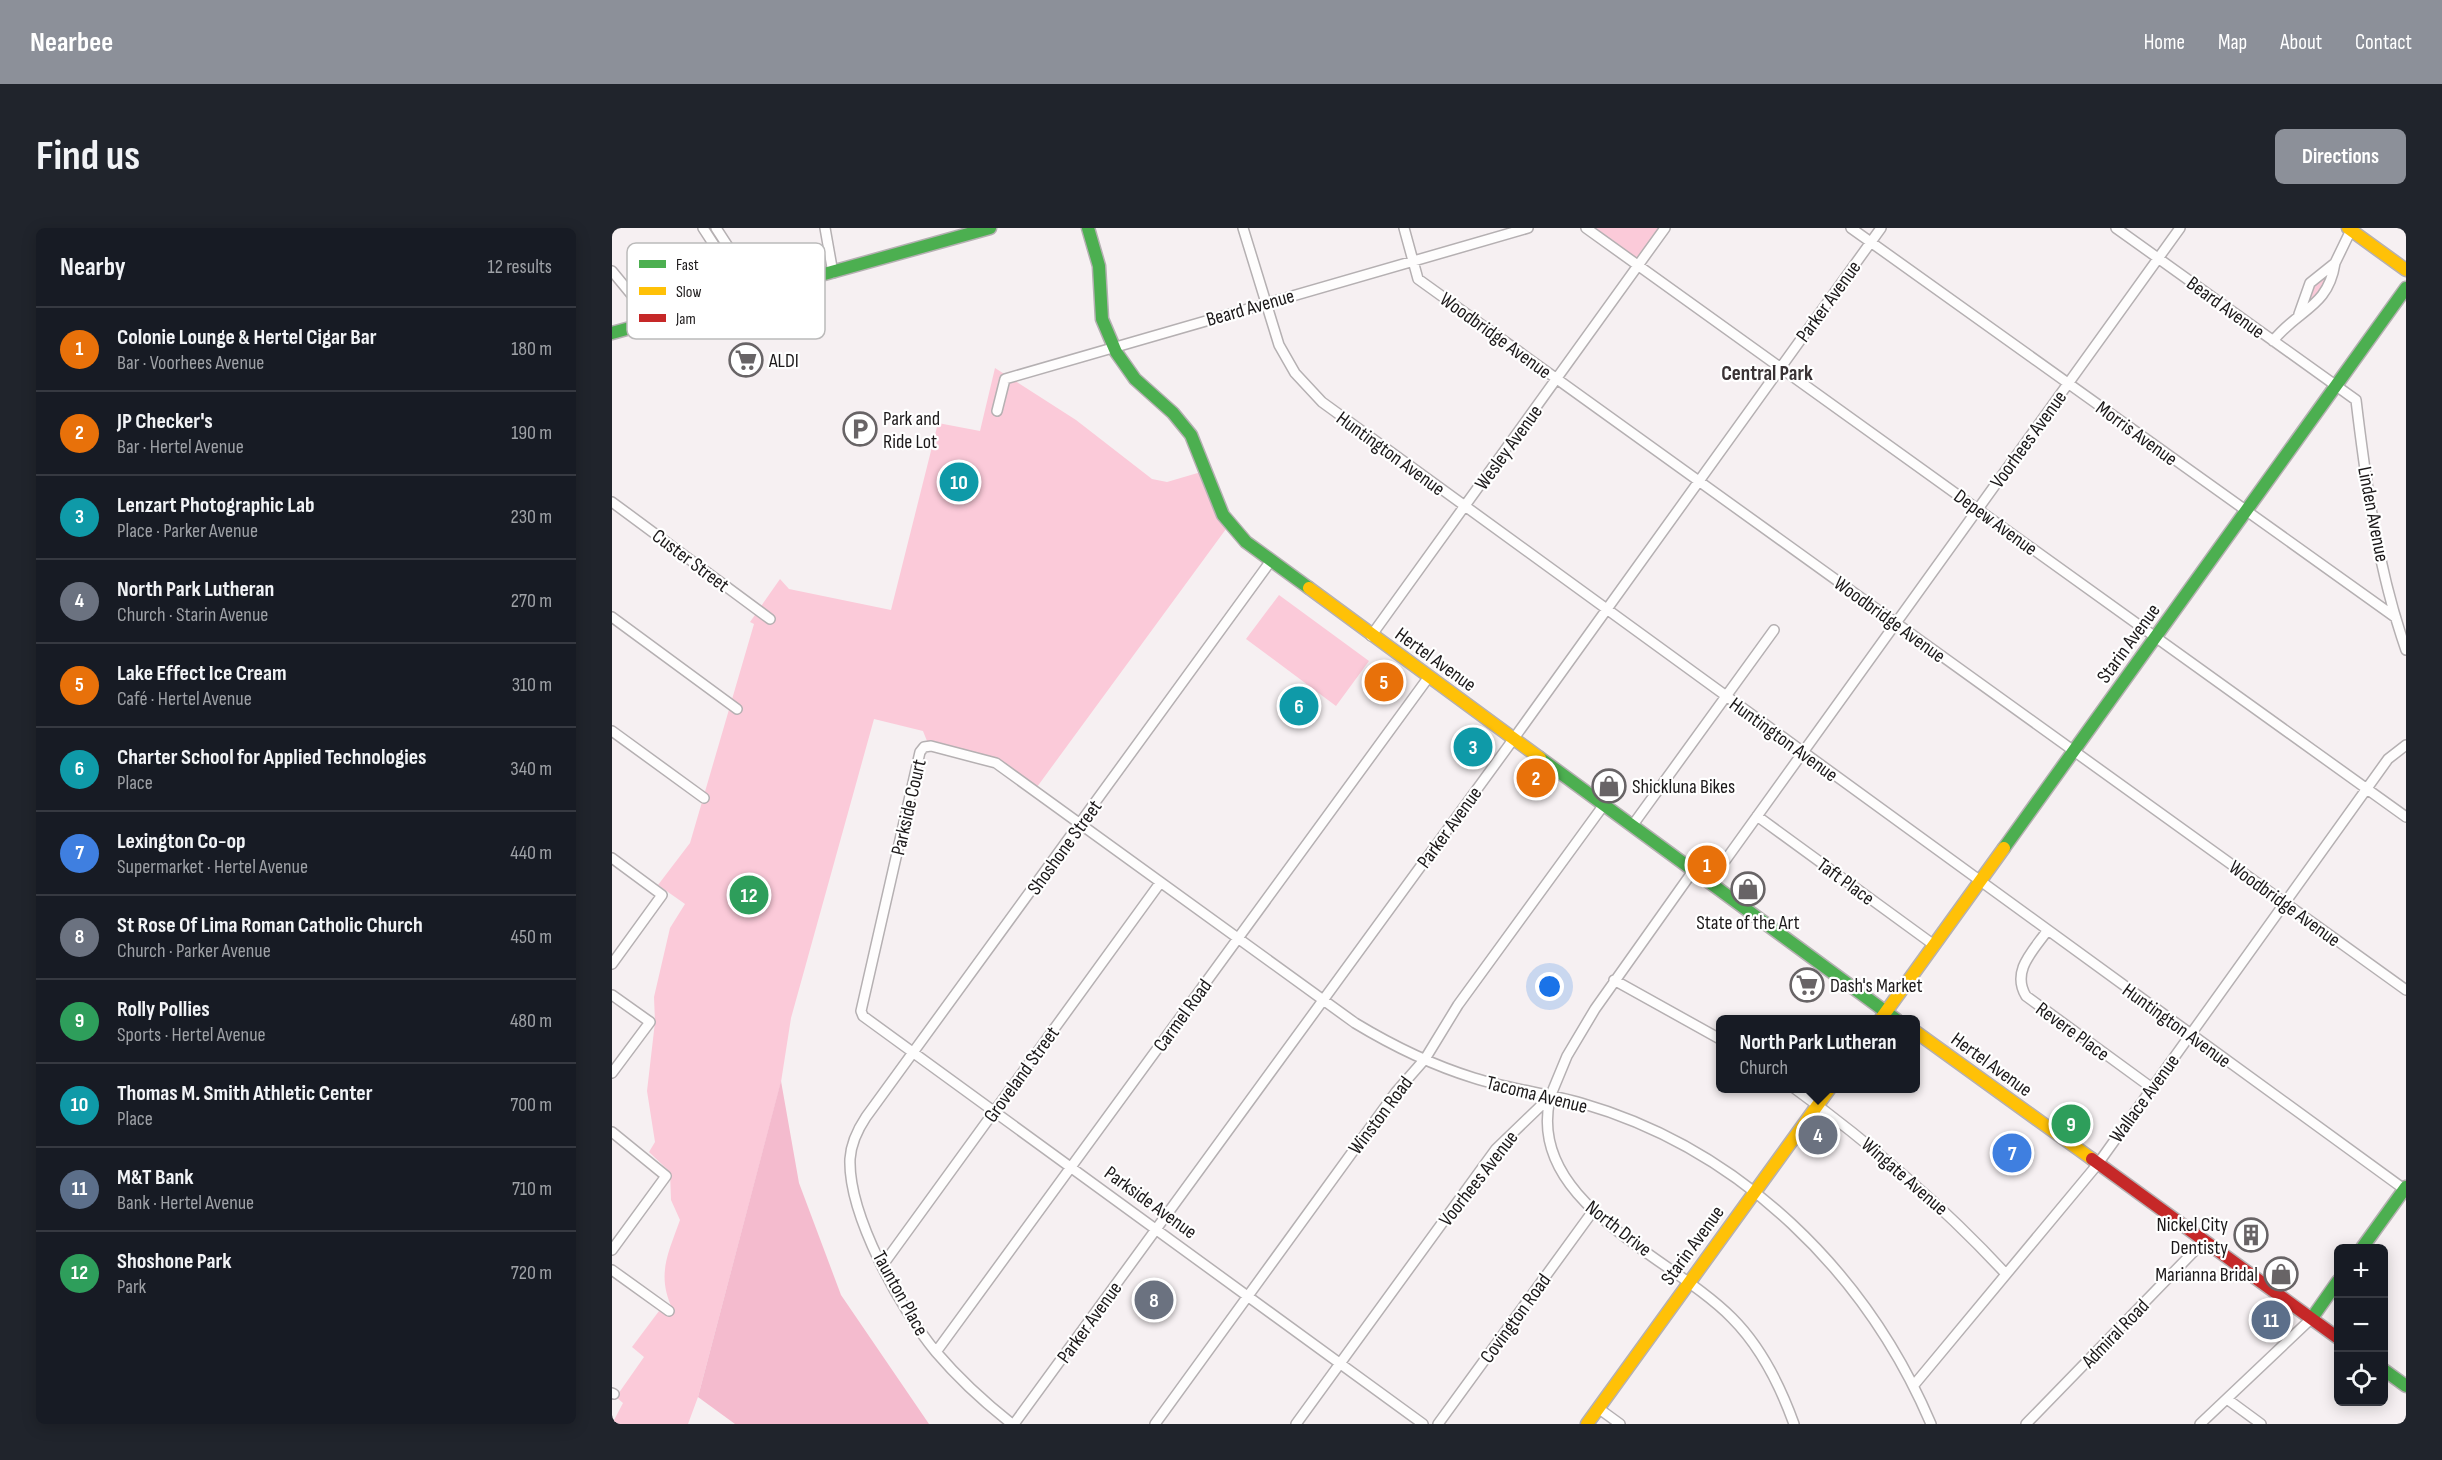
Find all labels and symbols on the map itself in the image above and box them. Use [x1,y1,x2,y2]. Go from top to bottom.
legend [627,243,825,339]
text: Fast [676,256,699,275]
street label: Parker Avenue [1791,256,1866,347]
street label: Beard Avenue [2182,272,2269,344]
text: Slow [676,283,701,302]
street label: Beard Avenue [1203,284,1297,332]
street label: Woodbridge Avenue [1435,287,1556,384]
text: Jam [675,310,696,329]
supermarket icon: ALDI [728,342,764,378]
place label: ALDI [768,349,799,373]
district label: Central Park [1721,361,1813,386]
street label: Voorhees Avenue [1985,386,2072,493]
street label: Morris Avenue [2091,396,2182,471]
street label: Wesley Avenue [1470,400,1548,495]
street label: Huntington Avenue [1331,406,1449,501]
place label: Park and Ride Lot [883,407,940,454]
parking icon: Park and Ride Lot [842,411,878,447]
pin: 10 [940,460,978,504]
street label: Linden Avenue [2352,464,2394,564]
street label: Depew Avenue [1949,484,2042,561]
street label: Custer Street [647,524,734,598]
street label: Woodbridge Avenue [1829,571,1950,668]
street label: Starin Avenue [2092,599,2166,688]
street label: Hertel Avenue [1390,622,1480,697]
pin: 5 [1364,660,1404,704]
pin: 6 [1280,684,1318,728]
street label: Huntington Avenue [1724,692,1842,787]
pin: 3 [1454,724,1492,770]
pin: 2 [1516,756,1556,800]
street label: Parkside Court [886,757,932,858]
shop icon: Shickluna Bikes [1591,768,1627,804]
place label: Shickluna Bikes [1632,775,1735,799]
street label: Parker Avenue [1412,782,1487,873]
street label: Shoshone Street [1022,795,1107,900]
pin: 1 [1688,842,1726,888]
street label: Taft Place [1812,853,1879,911]
street label: Woodbridge Avenue [2224,855,2345,952]
shop icon: State of the Art [1730,871,1766,907]
pin: 12 [730,872,768,918]
place label: State of the Art [1696,911,1800,935]
supermarket icon: Dash's Market [1789,967,1825,1003]
your location [1535,972,1564,1001]
place label: Dash's Market [1830,974,1923,998]
street label: Carmel Road [1148,975,1217,1057]
street label: Huntington Avenue [2117,978,2235,1073]
street label: Revere Place [2031,997,2114,1066]
street label: Groveland Street [979,1022,1065,1127]
street label: Hertel Avenue [1946,1027,2036,1102]
street label: Wallace Avenue [2105,1050,2185,1147]
street label: Tacoma Avenue [1484,1071,1590,1119]
street label: Winston Road [1344,1072,1418,1159]
pin: 9 [2052,1102,2090,1146]
pin: 4 [1798,1112,1838,1158]
street label: Voorhees Avenue [1434,1126,1524,1231]
pin: 7 [1992,1130,2032,1176]
street label: Wingate Avenue [1856,1133,1953,1221]
street label: Parkside Avenue [1100,1161,1201,1244]
street label: North Drive [1581,1196,1656,1262]
street label: Starin Avenue [1656,1201,1730,1290]
place label: Nickel City Dentisty [2157,1213,2228,1260]
building icon: Nickel City Dentisty [2233,1217,2269,1253]
street label: Taunton Place [867,1247,933,1340]
shop icon: Marianna Bridal [2263,1256,2299,1292]
place label: Marianna Bridal [2155,1263,2258,1287]
street label: Covington Road [1475,1269,1556,1368]
street label: Parker Avenue [1052,1277,1127,1368]
pin: 8 [1134,1278,1174,1322]
street label: Admiral Road [2076,1294,2154,1374]
pin: 11 [2252,1298,2290,1342]

